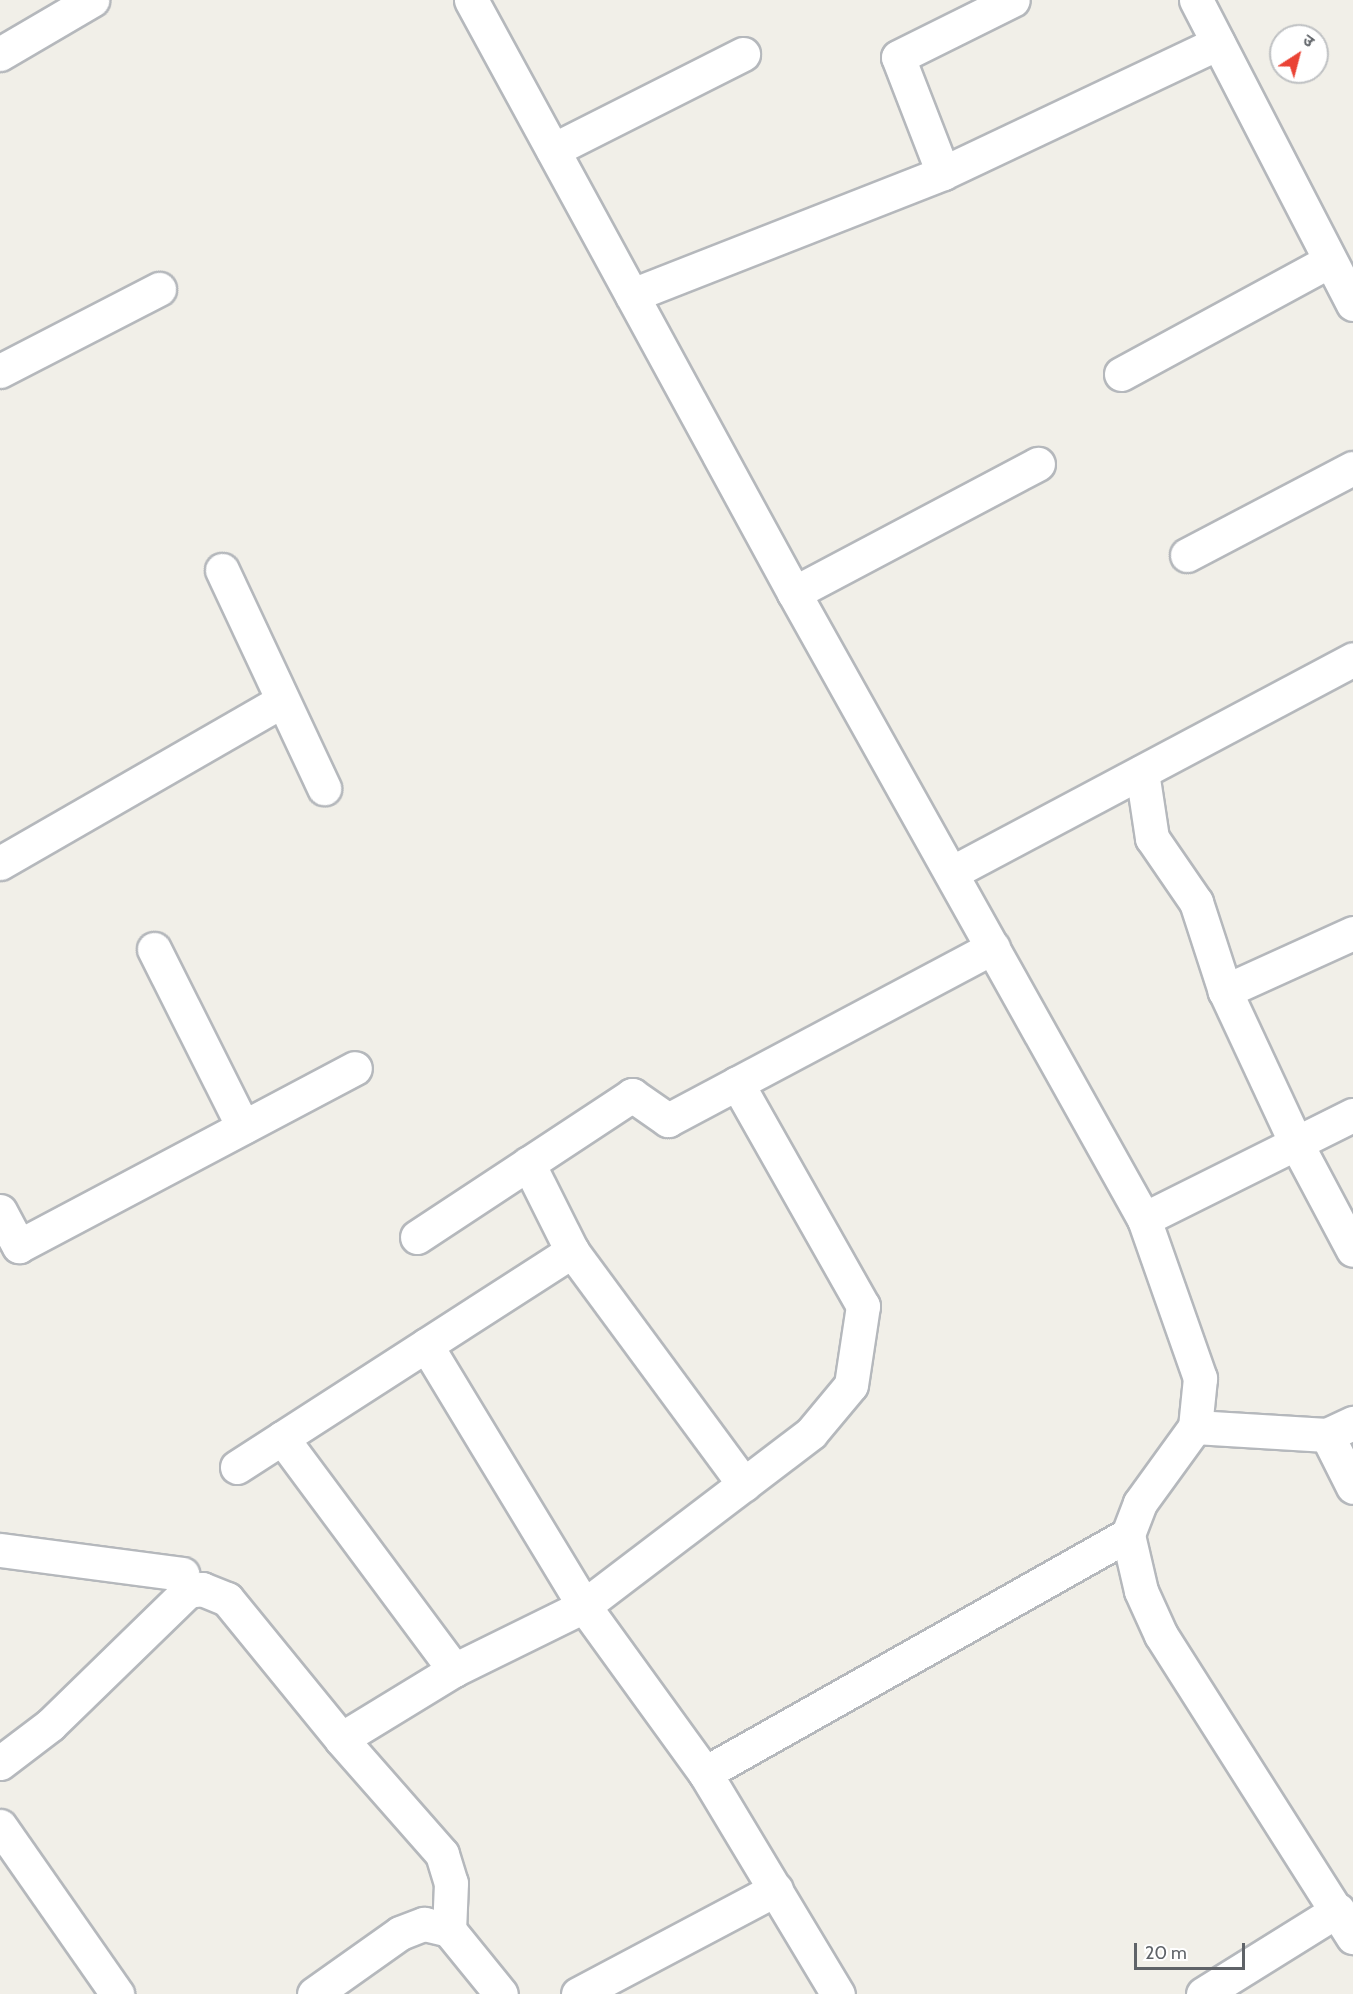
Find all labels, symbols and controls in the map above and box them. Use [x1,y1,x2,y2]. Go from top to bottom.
north arrow [1269,24,1329,84]
text: उ [1299,30,1318,51]
scale bar [1137,1931,1248,1969]
text: 20 m [1145,1942,1187,1964]

